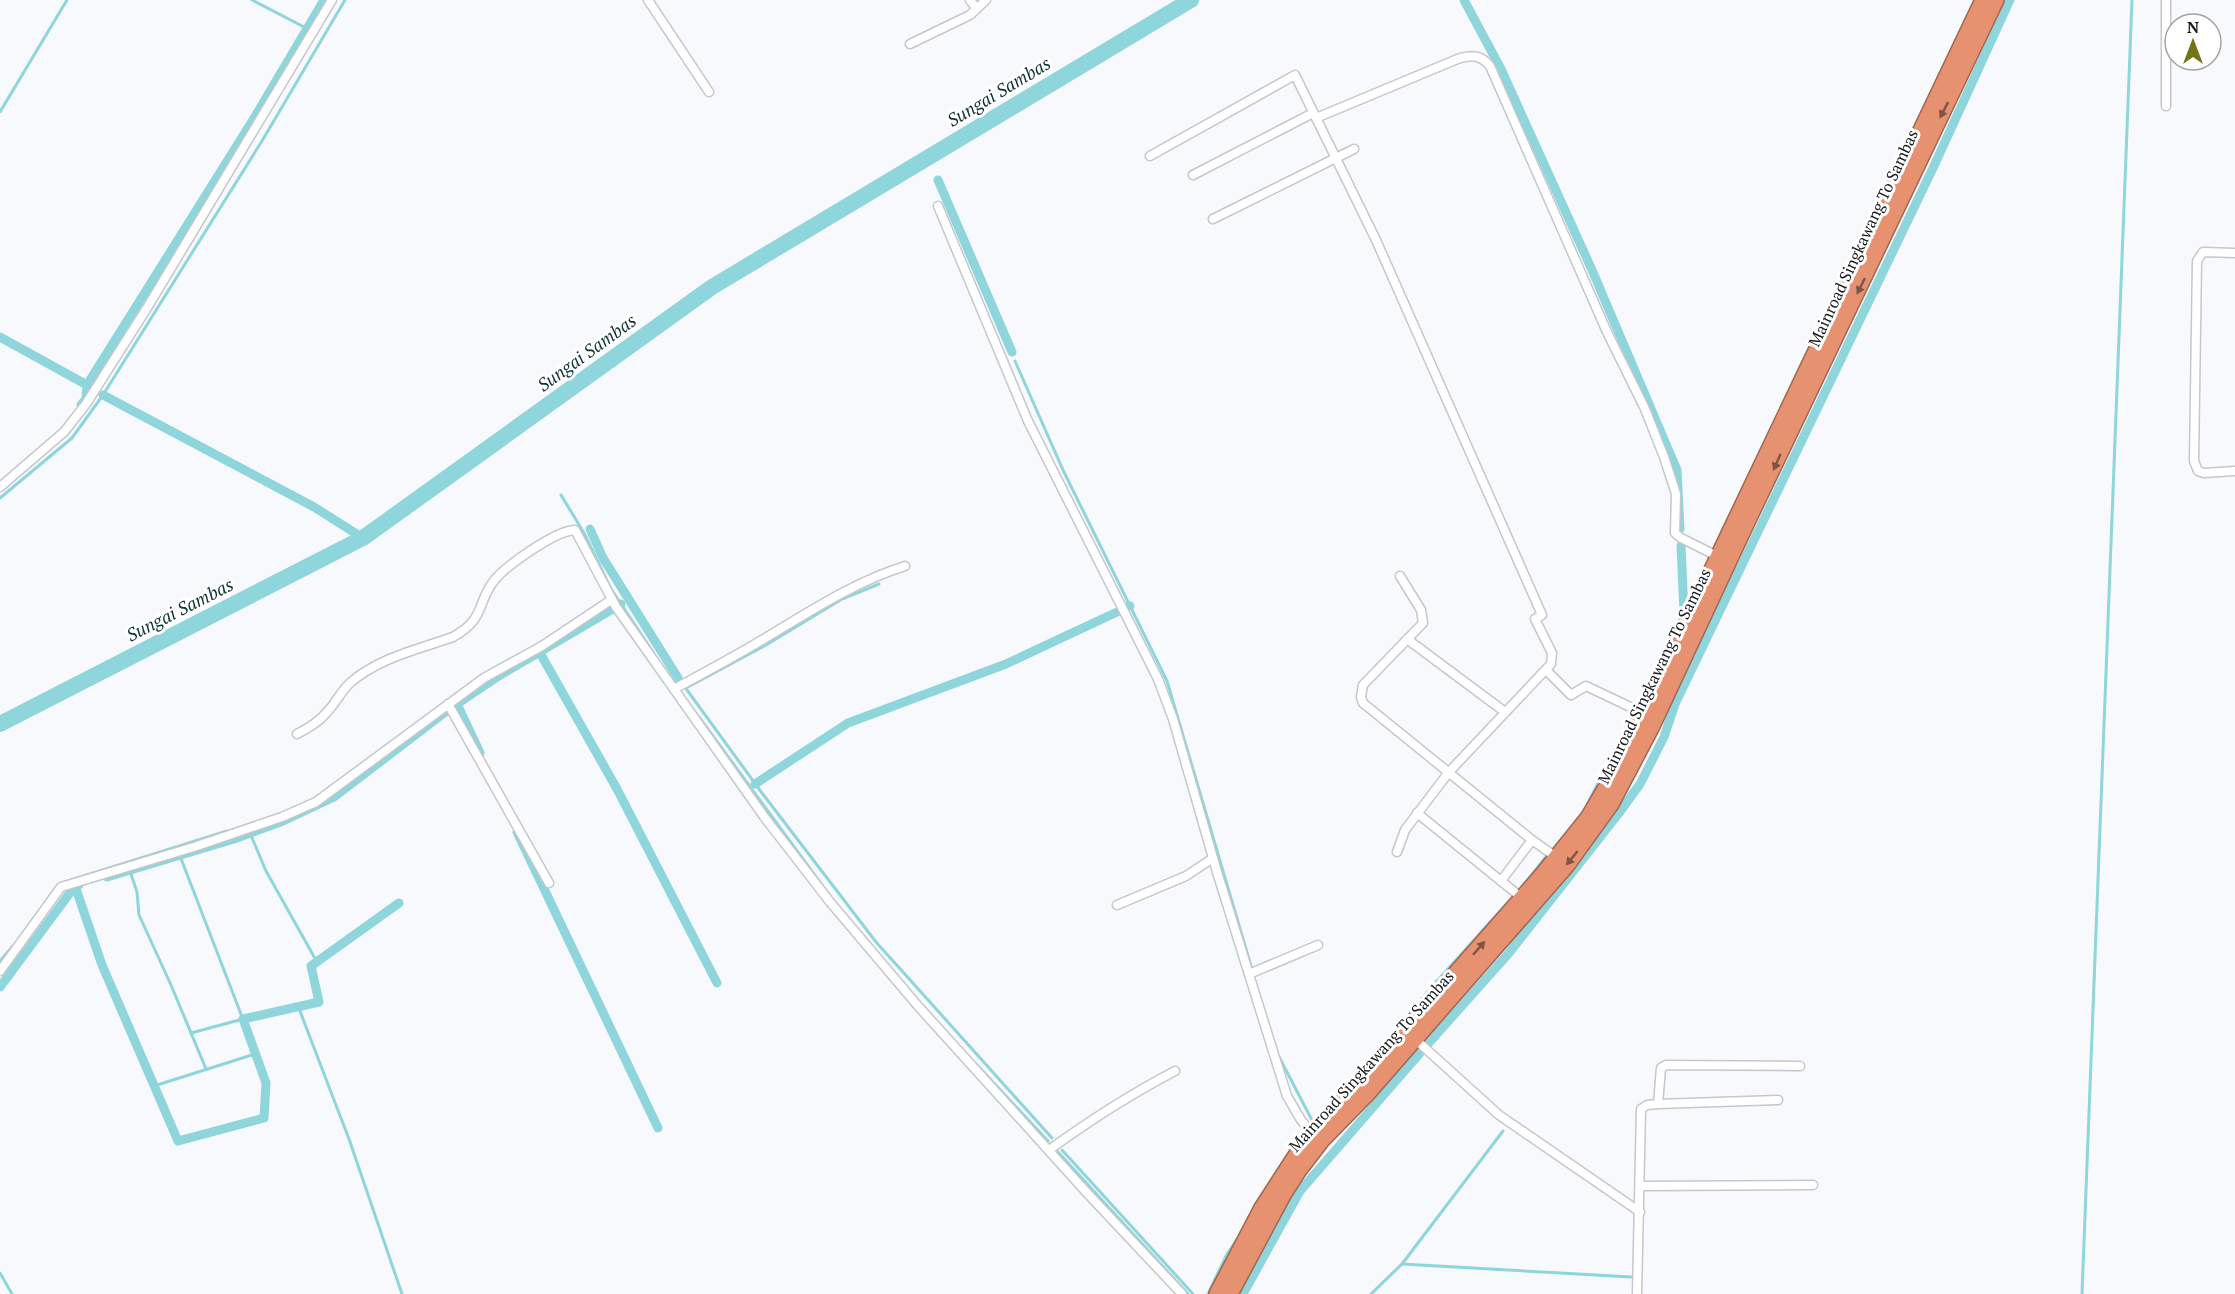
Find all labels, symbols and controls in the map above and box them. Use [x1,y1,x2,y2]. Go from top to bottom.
north arrow [2163,12,2223,72]
text: N [2187,16,2199,38]
water label: Sungai Sambas [942,51,1055,132]
one-way arrow [1939,101,1949,118]
street label: Mainroad Singkawang To Sambas [1803,126,1923,350]
one-way arrow [1856,277,1865,294]
water label: Sungai Sambas [532,308,641,396]
one-way arrow [1771,453,1781,471]
street label: Mainroad Singkawang To Sambas [1592,565,1716,787]
water label: Sungai Sambas [122,572,237,646]
one-way arrow [1566,850,1579,866]
one-way arrow [1472,941,1485,956]
street label: Mainroad Singkawang To Sambas [1283,965,1459,1156]

